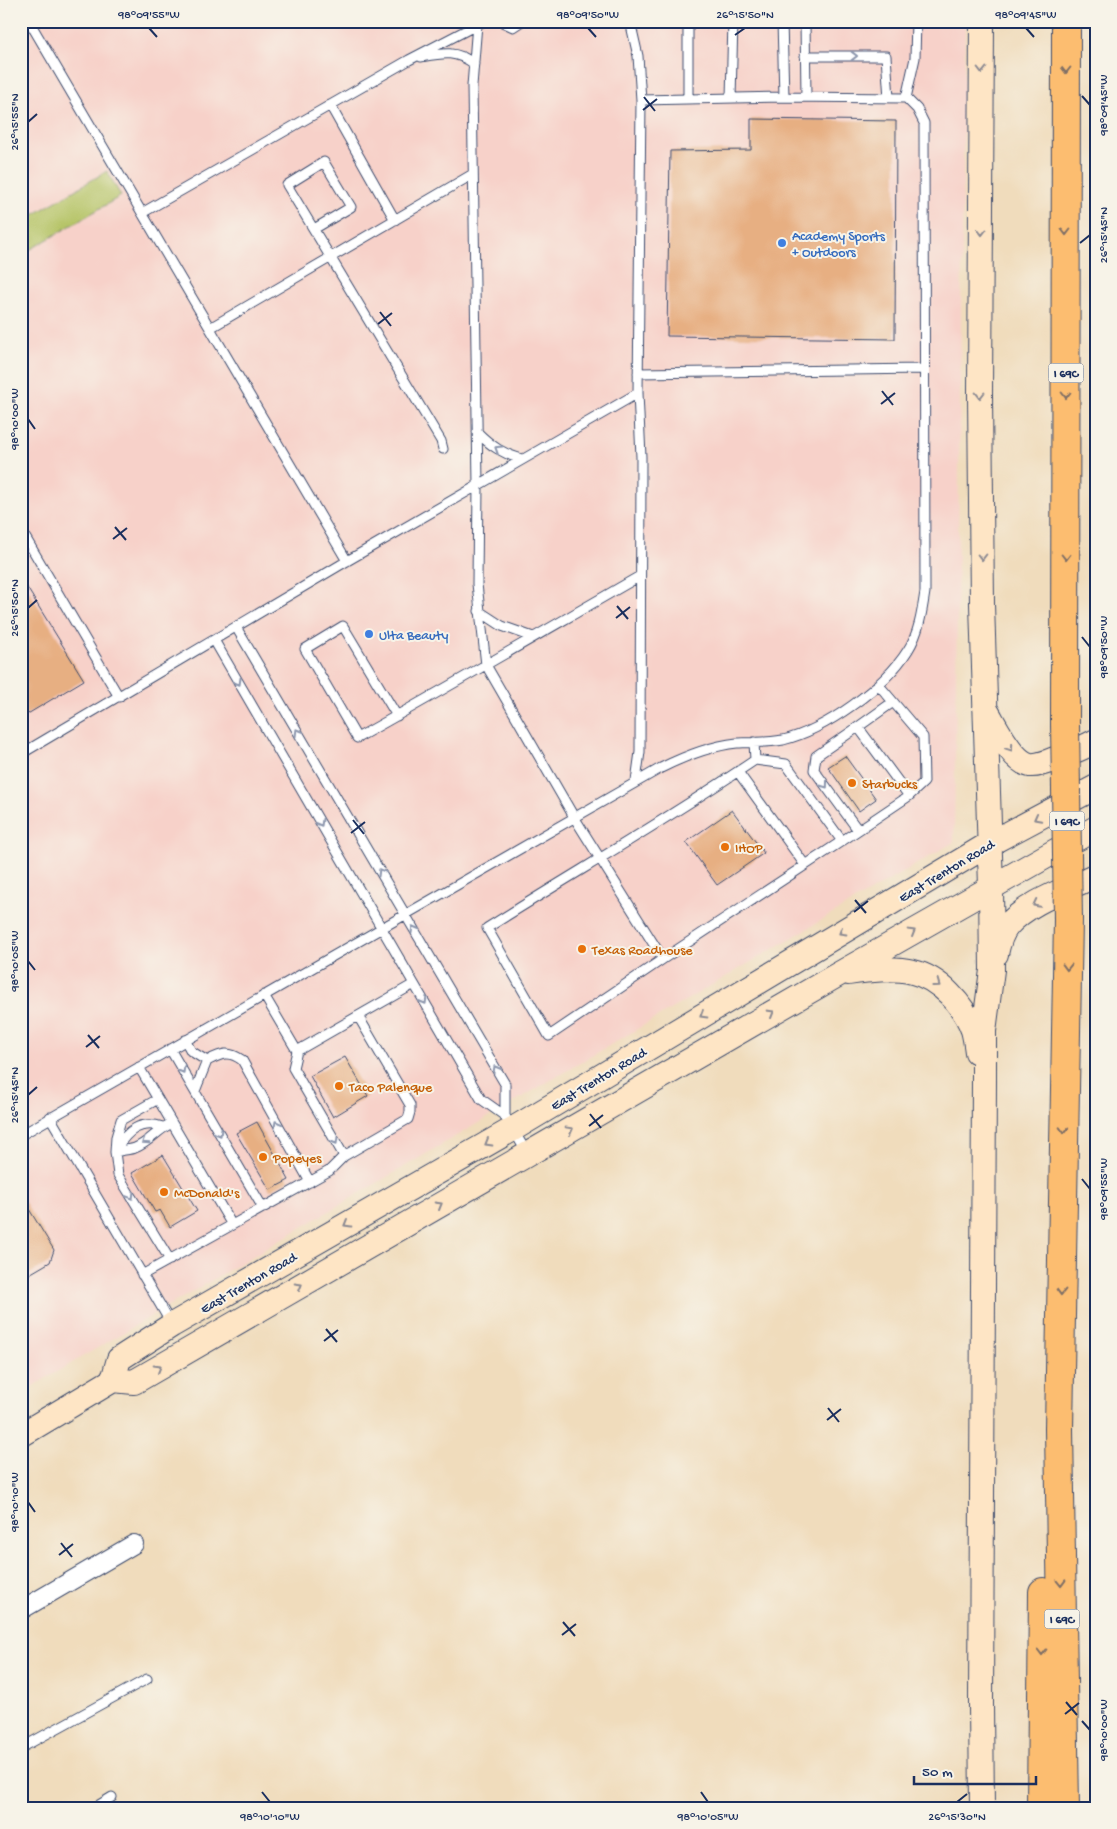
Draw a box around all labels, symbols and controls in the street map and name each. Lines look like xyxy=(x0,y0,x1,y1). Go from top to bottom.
text: 98°09'55"W xyxy=(117,9,180,23)
text: 98°09'50"W xyxy=(556,9,619,23)
text: 26°15'50"N xyxy=(716,9,774,23)
text: 98°09'45"W xyxy=(994,9,1057,23)
one-way arrow xyxy=(850,51,858,61)
one-way arrow xyxy=(977,66,987,74)
one-way arrow xyxy=(1061,66,1071,74)
text: 98°09'45"W xyxy=(1098,74,1112,137)
text: 26°15'55"N xyxy=(9,93,23,151)
text: 26°15'45"N xyxy=(1098,207,1112,263)
place label: Academy Sports + Outdoors xyxy=(792,229,886,262)
one-way arrow xyxy=(977,229,987,237)
one-way arrow xyxy=(1061,229,1071,237)
marker: Academy Sports + Outdoors xyxy=(776,237,788,249)
road number: I 69C xyxy=(1048,363,1084,382)
text: 98°10'00"W xyxy=(9,388,23,451)
one-way arrow xyxy=(975,392,985,399)
one-way arrow xyxy=(1061,392,1071,399)
one-way arrow xyxy=(494,446,503,455)
one-way arrow xyxy=(976,554,987,562)
one-way arrow xyxy=(1061,554,1071,562)
text: 26°15'50"N xyxy=(9,579,23,637)
text: 98°09'50"W xyxy=(1098,616,1112,679)
marker: Ulta Beauty xyxy=(363,628,375,640)
place label: Ulta Beauty xyxy=(379,628,448,645)
one-way arrow xyxy=(232,677,242,686)
one-way arrow xyxy=(295,729,305,738)
one-way arrow xyxy=(1003,743,1013,752)
marker: Starbucks xyxy=(846,777,858,789)
place label: Starbucks xyxy=(862,777,918,794)
one-way arrow xyxy=(819,779,828,789)
road number: I 69C xyxy=(1050,811,1084,830)
one-way arrow xyxy=(1034,812,1043,822)
one-way arrow xyxy=(314,817,324,826)
street label: East Trenton Road xyxy=(896,836,1000,907)
marker: IHOP xyxy=(719,841,731,853)
place label: IHOP xyxy=(735,841,763,858)
one-way arrow xyxy=(377,869,387,878)
one-way arrow xyxy=(1032,898,1041,908)
one-way arrow xyxy=(410,925,420,934)
one-way arrow xyxy=(839,925,848,935)
one-way arrow xyxy=(907,928,916,938)
text: 98°10'05"W xyxy=(9,930,23,993)
marker: Texas Roadhouse xyxy=(576,943,588,955)
place label: Texas Roadhouse xyxy=(591,943,693,960)
one-way arrow xyxy=(1062,964,1072,972)
one-way arrow xyxy=(931,978,941,987)
one-way arrow xyxy=(418,995,428,1004)
one-way arrow xyxy=(699,1009,708,1019)
one-way arrow xyxy=(766,1010,775,1020)
street label: East Trenton Road xyxy=(548,1044,652,1115)
one-way arrow xyxy=(176,1064,186,1073)
one-way arrow xyxy=(493,1066,503,1075)
text: 26°15'45"N xyxy=(9,1067,23,1123)
marker: Taco Palenque xyxy=(333,1080,345,1092)
place label: Taco Palenque xyxy=(348,1080,433,1097)
one-way arrow xyxy=(274,1120,284,1129)
one-way arrow xyxy=(565,1126,574,1136)
one-way arrow xyxy=(1059,1126,1069,1134)
one-way arrow xyxy=(213,1127,223,1136)
one-way arrow xyxy=(142,1135,151,1145)
one-way arrow xyxy=(329,1135,339,1144)
one-way arrow xyxy=(484,1137,493,1147)
marker: Popeyes xyxy=(257,1151,269,1163)
place label: Popeyes xyxy=(272,1151,322,1168)
text: 98°09'55"W xyxy=(1098,1158,1112,1221)
marker: McDonald's xyxy=(158,1186,170,1198)
place label: McDonald's xyxy=(174,1186,240,1203)
one-way arrow xyxy=(125,1191,135,1200)
one-way arrow xyxy=(434,1201,443,1211)
one-way arrow xyxy=(344,1218,353,1228)
street label: East Trenton Road xyxy=(198,1249,302,1319)
one-way arrow xyxy=(293,1283,302,1293)
one-way arrow xyxy=(1056,1289,1066,1297)
one-way arrow xyxy=(153,1364,162,1374)
text: 98°10'10"W xyxy=(9,1472,23,1533)
one-way arrow xyxy=(1056,1580,1066,1587)
road number: I 69C xyxy=(1044,1610,1080,1628)
one-way arrow xyxy=(1037,1648,1048,1656)
text: 98°10'00"W xyxy=(1098,1699,1112,1762)
scale bar xyxy=(914,1754,1037,1786)
text: 50 m xyxy=(922,1764,953,1782)
text: 98°10'10"W xyxy=(239,1811,300,1825)
text: 98°10'05"W xyxy=(676,1811,739,1825)
text: 26°15'30"N xyxy=(928,1811,986,1825)

